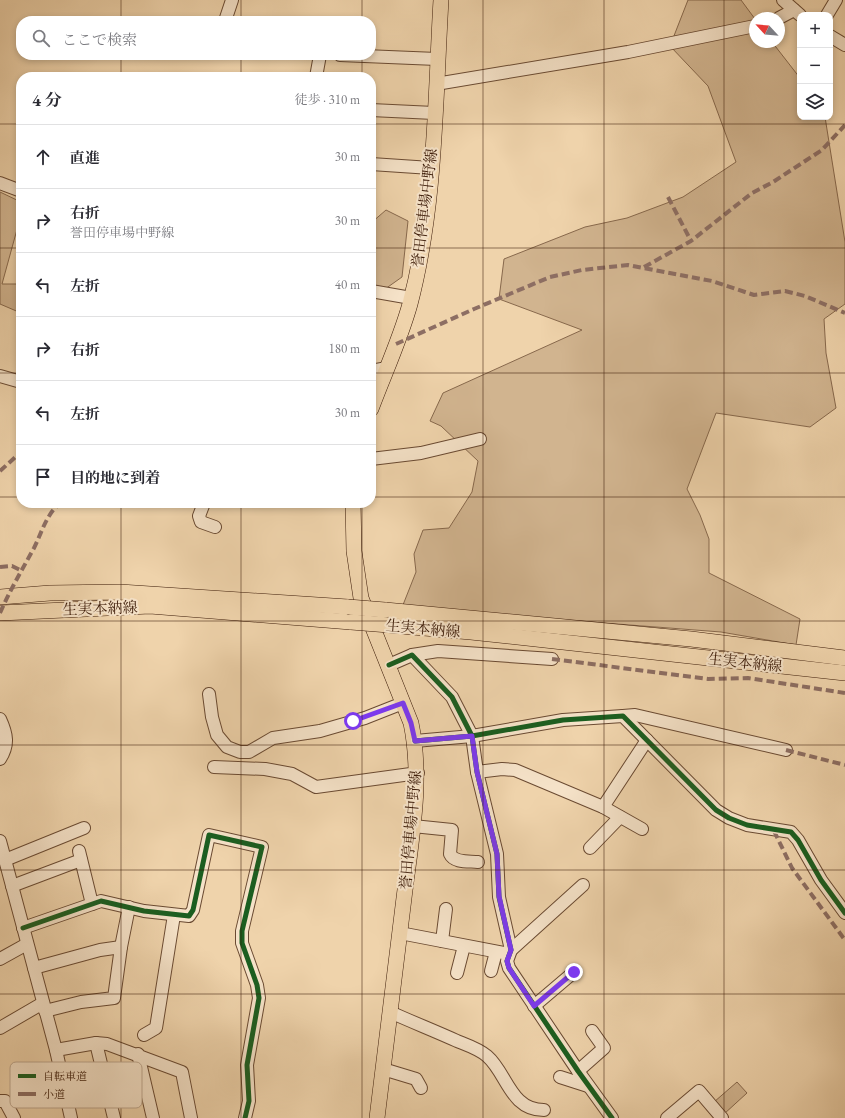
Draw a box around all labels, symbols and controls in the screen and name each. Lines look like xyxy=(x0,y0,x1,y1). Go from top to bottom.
north arrow xyxy=(749,12,785,48)
map controls xyxy=(797,12,833,120)
button: + xyxy=(797,12,833,48)
search box xyxy=(16,16,376,60)
icon: search xyxy=(30,27,52,49)
text: ここで検索 xyxy=(62,30,137,49)
button: − xyxy=(797,48,833,84)
button: layers xyxy=(797,84,833,120)
text: 4 分 xyxy=(32,89,62,111)
text: 徒歩 · 310 m xyxy=(295,91,360,108)
icon: ahead xyxy=(32,146,54,168)
street label: 誉田停車場中野線 xyxy=(407,147,441,269)
text: 直進 xyxy=(70,148,100,167)
text: 30 m xyxy=(335,148,360,165)
text: 右折 xyxy=(70,203,100,222)
icon: right xyxy=(32,210,54,232)
text: 30 m xyxy=(335,212,360,229)
text: 誉田停車場中野線 xyxy=(70,224,174,241)
icon: left xyxy=(32,274,54,296)
text: 左折 xyxy=(70,276,100,295)
text: 40 m xyxy=(335,276,360,293)
icon: right xyxy=(32,338,54,360)
text: 右折 xyxy=(70,340,100,359)
text: 180 m xyxy=(329,340,360,357)
icon: left xyxy=(32,402,54,424)
text: 左折 xyxy=(70,404,100,423)
text: 30 m xyxy=(335,404,360,421)
icon: arrive xyxy=(32,466,54,488)
text: 目的地に到着 xyxy=(70,468,160,487)
street label: 生実本納線 xyxy=(62,597,138,619)
street label: 生実本納線 xyxy=(385,615,461,641)
street label: 生実本納線 xyxy=(707,649,783,675)
route start xyxy=(344,712,362,730)
street label: 誉田停車場中野線 xyxy=(395,769,425,891)
route end xyxy=(565,963,583,981)
legend xyxy=(10,1062,142,1108)
text: 自転車道 xyxy=(43,1069,87,1083)
text: 小道 xyxy=(43,1087,65,1101)

